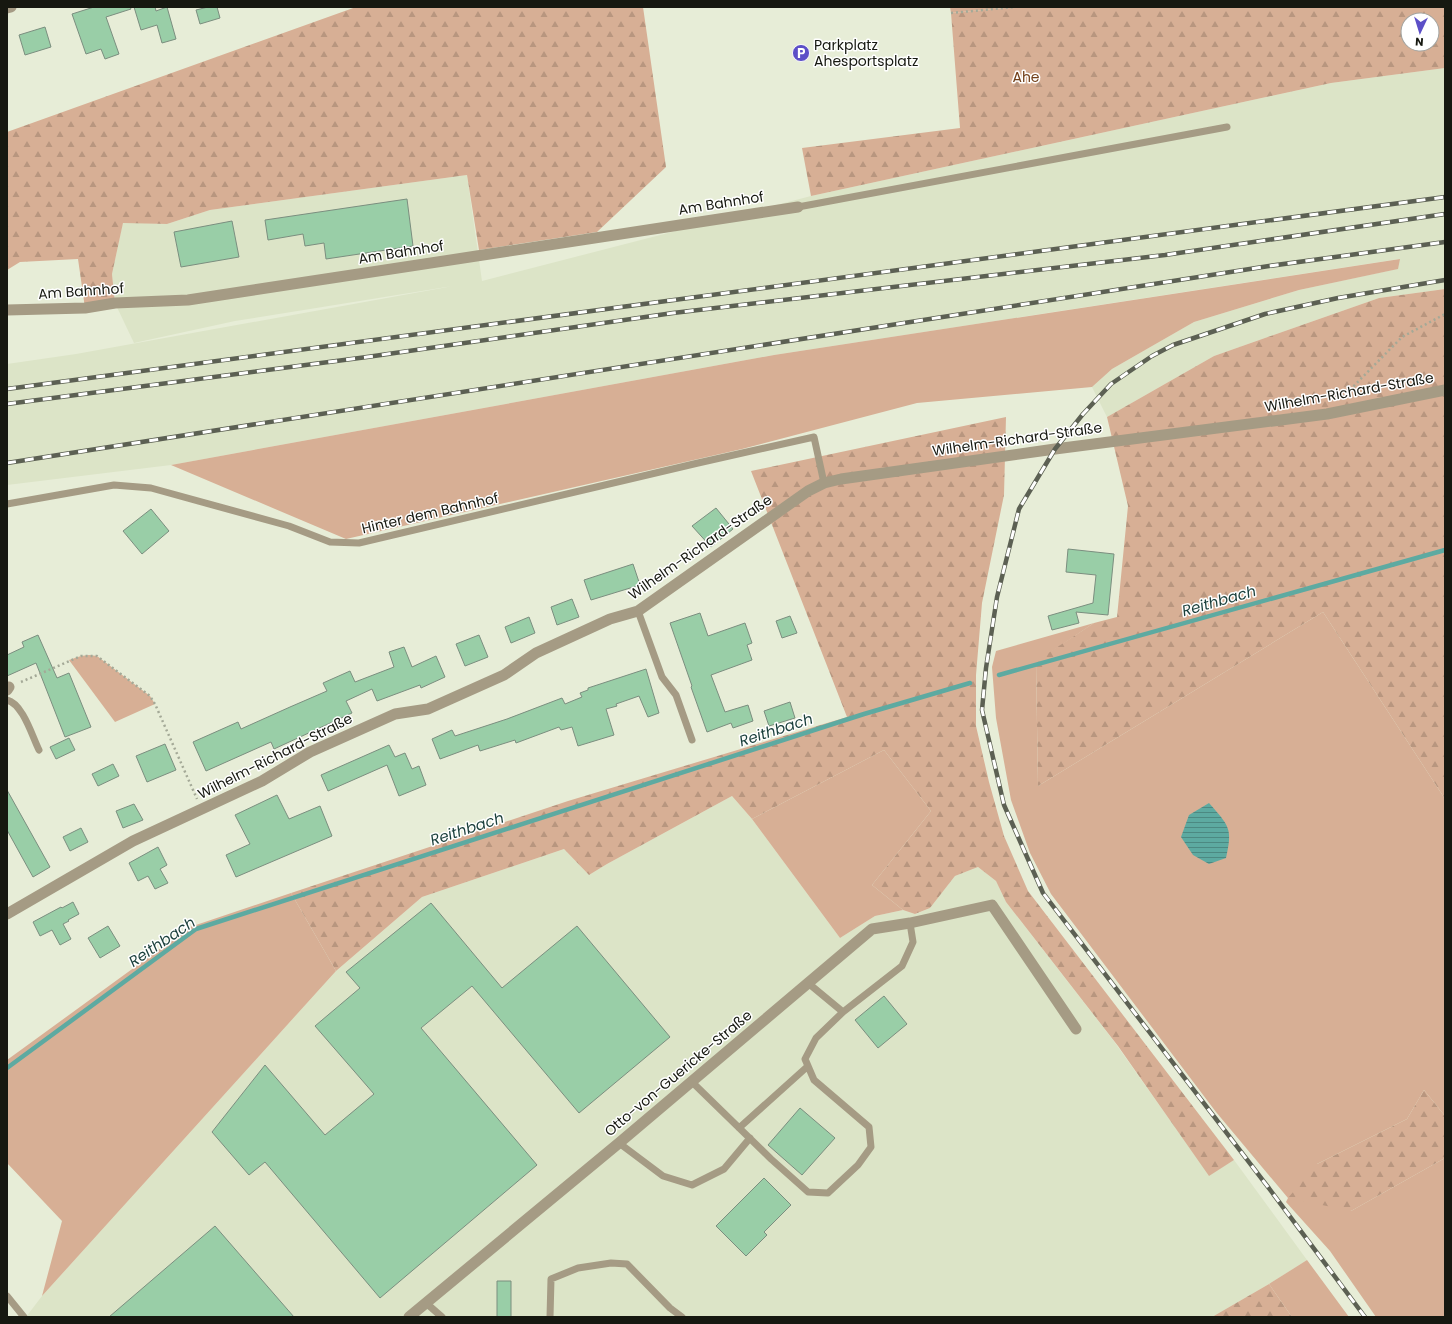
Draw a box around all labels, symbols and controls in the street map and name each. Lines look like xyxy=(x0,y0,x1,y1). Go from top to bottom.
north arrow xyxy=(1400,12,1440,52)
text: N xyxy=(1415,34,1424,50)
place label: Parkplatz Ahesportsplatz xyxy=(814,35,918,71)
parking icon: Parkplatz Ahesportsplatz xyxy=(791,43,811,63)
park label: Ahe xyxy=(1012,67,1040,87)
street label: Am Bahnhof xyxy=(677,186,765,220)
street label: Am Bahnhof xyxy=(357,235,445,269)
street label: Am Bahnhof xyxy=(37,278,125,304)
street label: Wilhelm-Richard-Straße xyxy=(1263,367,1435,417)
street label: Wilhelm-Richard-Straße xyxy=(931,417,1104,461)
street label: Hinter dem Bahnhof xyxy=(360,487,501,538)
street label: Wilhelm-Richard-Straße xyxy=(624,490,776,604)
water label: Reithbach xyxy=(1179,580,1258,621)
street label: Wilhelm-Richard-Straße xyxy=(194,708,356,804)
water label: Reithbach xyxy=(736,708,815,751)
water label: Reithbach xyxy=(427,807,506,850)
water label: Reithbach xyxy=(124,912,199,972)
street label: Otto-von-Guericke-Straße xyxy=(600,1005,756,1141)

